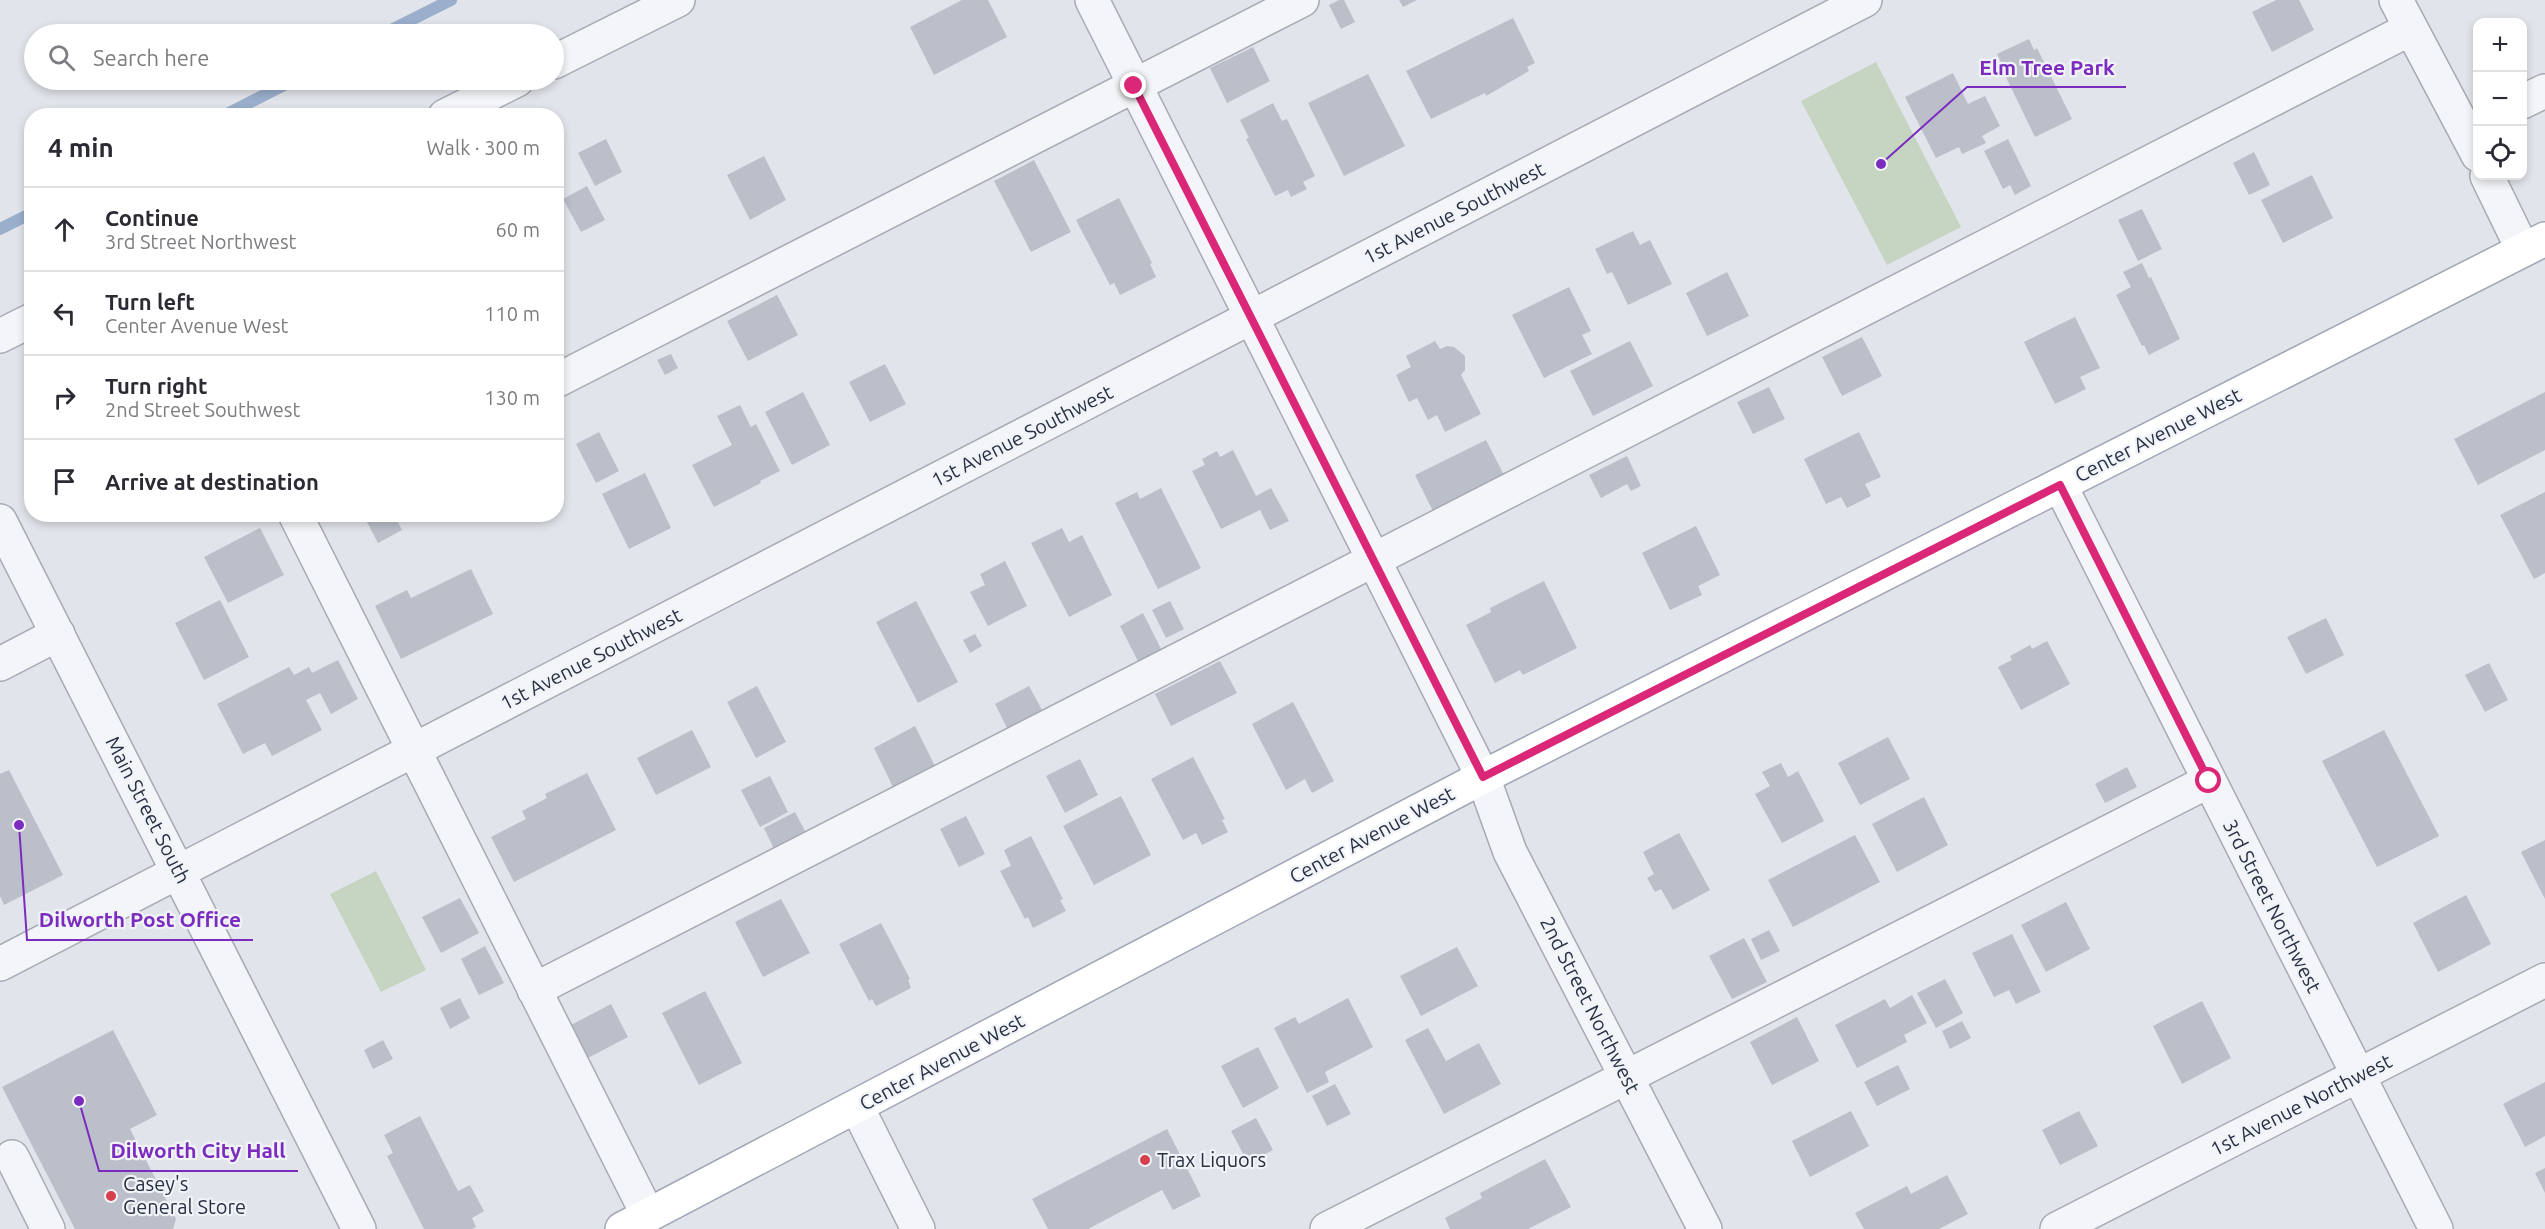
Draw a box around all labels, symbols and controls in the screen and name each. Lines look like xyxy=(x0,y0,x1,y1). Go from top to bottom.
map controls xyxy=(2473,18,2527,180)
button: + xyxy=(2473,18,2527,72)
search box xyxy=(24,24,564,90)
icon: search xyxy=(45,41,78,74)
text: Search here xyxy=(93,45,209,70)
callout: Elm Tree Park xyxy=(1967,48,2126,87)
text: Elm Tree Park xyxy=(1979,55,2115,79)
route end xyxy=(1120,72,1146,98)
button: − xyxy=(2473,72,2527,126)
button: locate xyxy=(2473,126,2527,180)
text: 4 min xyxy=(48,133,114,162)
text: Walk · 300 m xyxy=(427,136,540,159)
street label: 1st Avenue Southwest xyxy=(1359,157,1548,268)
text: Continue xyxy=(105,205,199,230)
icon: ahead xyxy=(48,213,81,246)
text: 60 m xyxy=(496,218,540,241)
text: 3rd Street Northwest xyxy=(105,230,296,253)
text: Turn left xyxy=(105,289,195,314)
icon: left xyxy=(48,297,81,330)
text: 110 m xyxy=(484,302,540,325)
text: Center Avenue West xyxy=(105,314,288,337)
text: Turn right xyxy=(105,373,207,398)
street label: 1st Avenue Southwest xyxy=(927,380,1116,491)
icon: right xyxy=(48,381,81,414)
street label: Center Avenue West xyxy=(2071,383,2245,486)
text: 130 m xyxy=(484,386,540,409)
text: 2nd Street Southwest xyxy=(105,398,300,421)
icon: arrive xyxy=(48,465,81,498)
text: Arrive at destination xyxy=(105,469,319,494)
street label: 1st Avenue Southwest xyxy=(496,603,685,714)
street label: Main Street South xyxy=(101,732,195,887)
route start xyxy=(2195,767,2221,793)
street label: Center Avenue West xyxy=(1285,781,1458,888)
street label: 3rd Street Northwest xyxy=(2219,815,2326,996)
callout: Dilworth Post Office xyxy=(27,901,253,940)
text: Dilworth Post Office xyxy=(39,907,241,931)
street label: 2nd Street Northwest xyxy=(1536,913,1645,1097)
street label: Center Avenue West xyxy=(855,1008,1028,1115)
street label: 1st Avenue Northwest xyxy=(2206,1049,2395,1160)
callout: Dilworth City Hall xyxy=(99,1132,298,1171)
text: Dilworth City Hall xyxy=(110,1138,286,1162)
place label: Trax Liquors xyxy=(1157,1148,1266,1171)
marker: Trax Liquors xyxy=(1138,1153,1152,1167)
place label: Casey's General Store xyxy=(123,1172,246,1218)
marker: Casey's General Store xyxy=(104,1189,118,1203)

